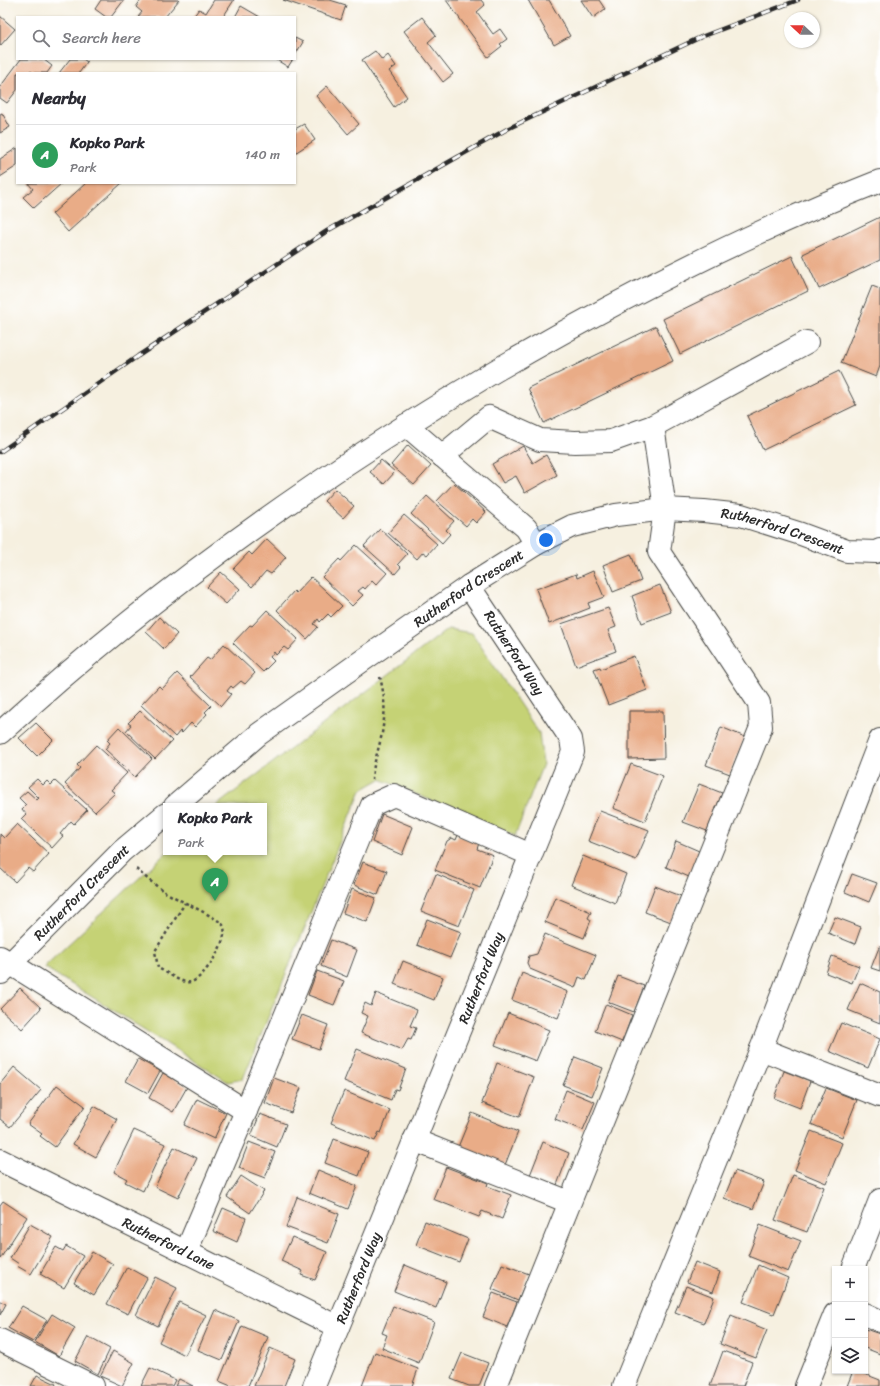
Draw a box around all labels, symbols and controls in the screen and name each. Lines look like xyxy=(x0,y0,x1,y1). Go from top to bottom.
north arrow xyxy=(784,12,820,48)
search box xyxy=(16,16,296,60)
text: Search here xyxy=(62,25,141,51)
icon: search xyxy=(30,27,52,49)
text: Nearby xyxy=(32,83,86,113)
text: Kopko Park xyxy=(70,130,145,156)
text: A xyxy=(41,143,49,166)
text: 140 m xyxy=(245,143,280,166)
text: Park xyxy=(70,156,97,179)
street label: Rutherford Crescent xyxy=(720,500,848,561)
your location xyxy=(536,530,556,550)
street label: Rutherford Crescent xyxy=(408,542,529,634)
street label: Rutherford Way xyxy=(477,605,551,701)
popup xyxy=(163,803,267,855)
text: Kopko Park xyxy=(178,805,252,831)
text: Park xyxy=(178,831,204,854)
street label: Rutherford Crescent xyxy=(27,837,135,946)
pin: A xyxy=(202,868,228,901)
street label: Rutherford Way xyxy=(451,927,511,1028)
street label: Rutherford Lane xyxy=(118,1210,219,1277)
street label: Rutherford Way xyxy=(328,1227,389,1328)
map controls xyxy=(832,1266,868,1374)
button: + xyxy=(832,1266,868,1302)
button: − xyxy=(832,1302,868,1338)
button: layers xyxy=(832,1338,868,1374)

